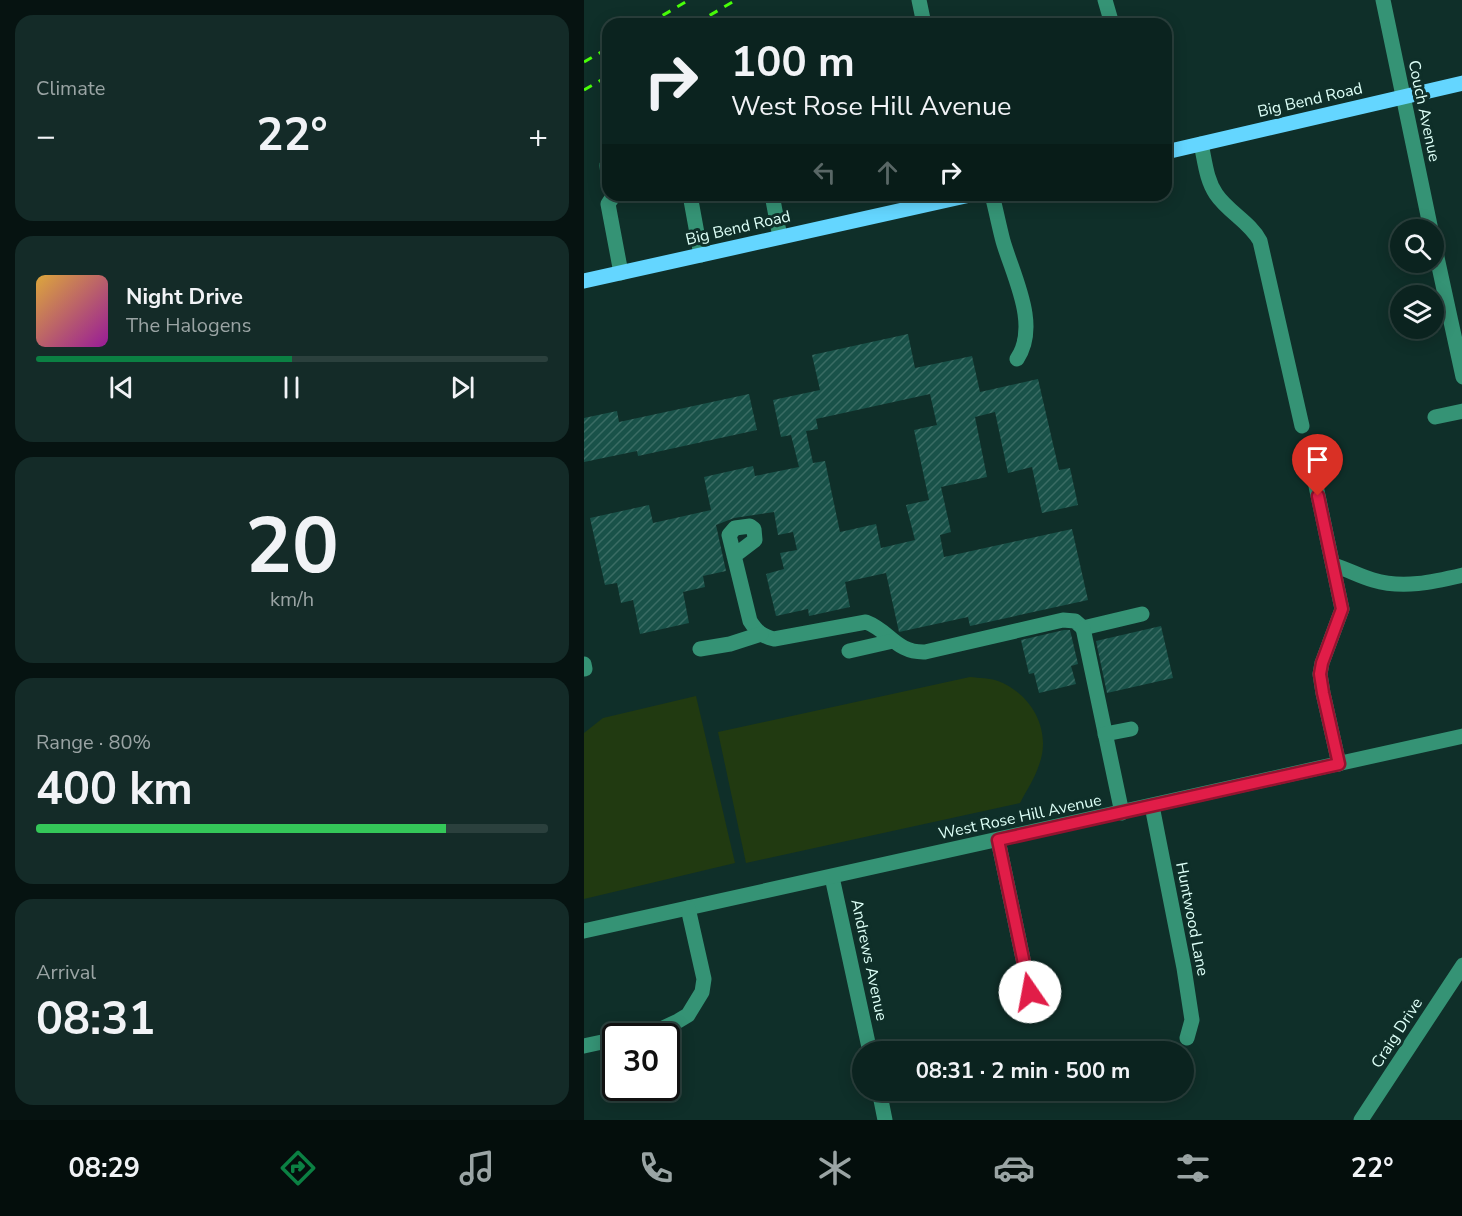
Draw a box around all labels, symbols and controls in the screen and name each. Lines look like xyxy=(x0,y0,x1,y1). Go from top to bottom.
text: 100 m xyxy=(731,34,855,91)
icon: right xyxy=(632,42,710,120)
street label: Couch Avenue xyxy=(1403,58,1445,164)
text: Climate xyxy=(36,75,105,102)
street label: Big Bend Road xyxy=(1255,77,1365,123)
text: West Rose Hill Avenue xyxy=(731,88,1011,125)
text: 22° xyxy=(256,105,328,166)
text: − xyxy=(36,114,56,159)
text: + xyxy=(528,114,548,159)
icon: left xyxy=(808,156,841,189)
icon: ahead xyxy=(871,156,904,189)
icon: right xyxy=(934,156,967,189)
street label: Big Bend Road xyxy=(683,205,793,251)
map controls xyxy=(1390,219,1444,339)
button: search xyxy=(1390,219,1444,273)
text: Night Drive xyxy=(126,282,243,312)
button: layers xyxy=(1390,285,1444,339)
text: The Halogens xyxy=(126,312,251,339)
icon: previous xyxy=(105,371,138,404)
icon: pause xyxy=(275,371,308,404)
icon: next xyxy=(446,371,479,404)
pin xyxy=(1292,434,1343,496)
icon: arrive xyxy=(1301,443,1334,476)
text: 20 xyxy=(245,493,339,600)
text: km/h xyxy=(270,586,314,613)
text: Range · 80% xyxy=(36,729,151,756)
text: 400 km xyxy=(36,759,193,820)
street label: West Rose Hill Avenue xyxy=(936,789,1104,845)
street label: Huntwood Lane xyxy=(1170,860,1214,978)
street label: Andrews Avenue xyxy=(845,897,893,1023)
text: Arrival xyxy=(36,959,96,986)
position arrow xyxy=(998,960,1062,1024)
text: 08:31 xyxy=(36,989,155,1050)
street label: Craig Drive xyxy=(1366,993,1428,1073)
speed limit sign: 30 xyxy=(602,1023,680,1101)
text: 08:31 · 2 min · 500 m xyxy=(916,1056,1130,1086)
icon: directions xyxy=(277,1147,319,1189)
icon: music xyxy=(456,1147,498,1189)
icon: phone xyxy=(635,1147,677,1189)
icon: climate xyxy=(814,1147,856,1189)
icon: car xyxy=(993,1147,1035,1189)
icon: filters xyxy=(1172,1147,1214,1189)
text: 08:29 xyxy=(68,1150,140,1187)
text: 22° xyxy=(1351,1150,1393,1187)

